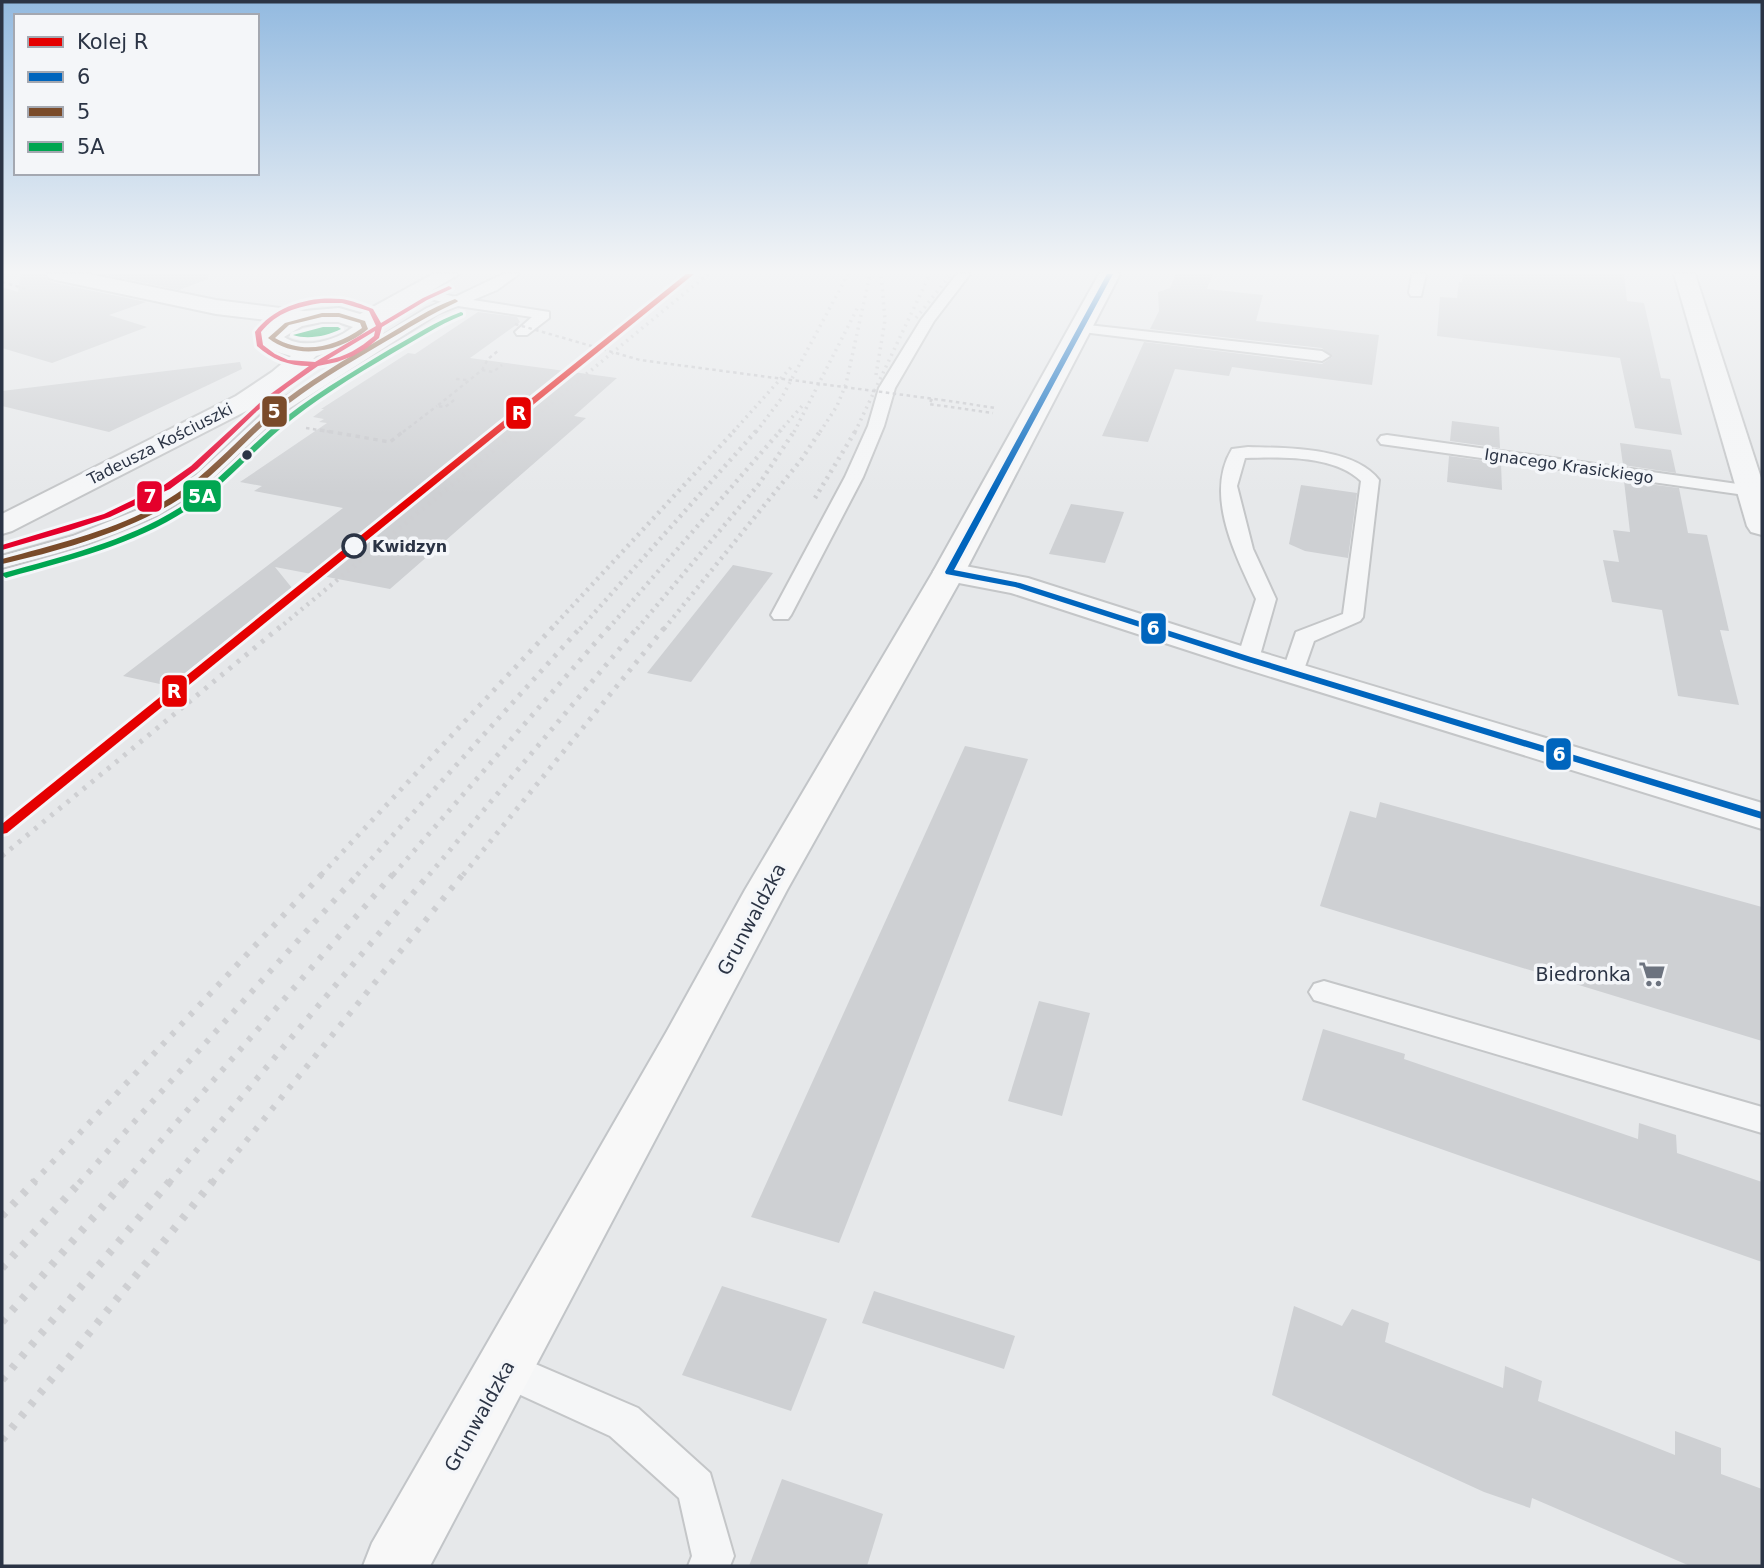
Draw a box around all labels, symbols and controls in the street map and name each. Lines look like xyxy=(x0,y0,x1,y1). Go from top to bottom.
legend xyxy=(14,14,259,175)
text: Kolej R xyxy=(77,30,148,54)
text: 6 xyxy=(77,65,90,89)
text: 5 xyxy=(77,100,90,124)
text: 5A xyxy=(77,135,105,159)
line badge: 5 xyxy=(261,395,288,428)
line badge: R xyxy=(505,396,532,430)
street label: Tadeusza Kościuszki xyxy=(83,399,236,489)
text: 5 xyxy=(267,400,281,422)
text: R xyxy=(512,402,527,424)
street label: Ignacego Krasickiego xyxy=(1483,445,1655,487)
unlabelled marker xyxy=(240,448,254,462)
line badge: 5A xyxy=(182,479,222,513)
line badge: 7 xyxy=(136,480,163,513)
text: 7 xyxy=(143,485,157,507)
text: 5A xyxy=(188,485,216,507)
marker: Kwidzyn xyxy=(342,534,366,558)
place label: Kwidzyn xyxy=(372,537,447,556)
line badge: 6 xyxy=(1140,612,1167,645)
text: 6 xyxy=(1146,617,1160,639)
line badge: R xyxy=(161,674,188,708)
text: R xyxy=(167,680,182,702)
line badge: 6 xyxy=(1545,737,1572,771)
text: 6 xyxy=(1552,743,1566,765)
street label: Grunwaldzka xyxy=(712,859,790,979)
supermarket icon: Biedronka xyxy=(1637,959,1667,989)
place label: Biedronka xyxy=(1536,963,1631,985)
street label: Grunwaldzka xyxy=(439,1357,519,1475)

